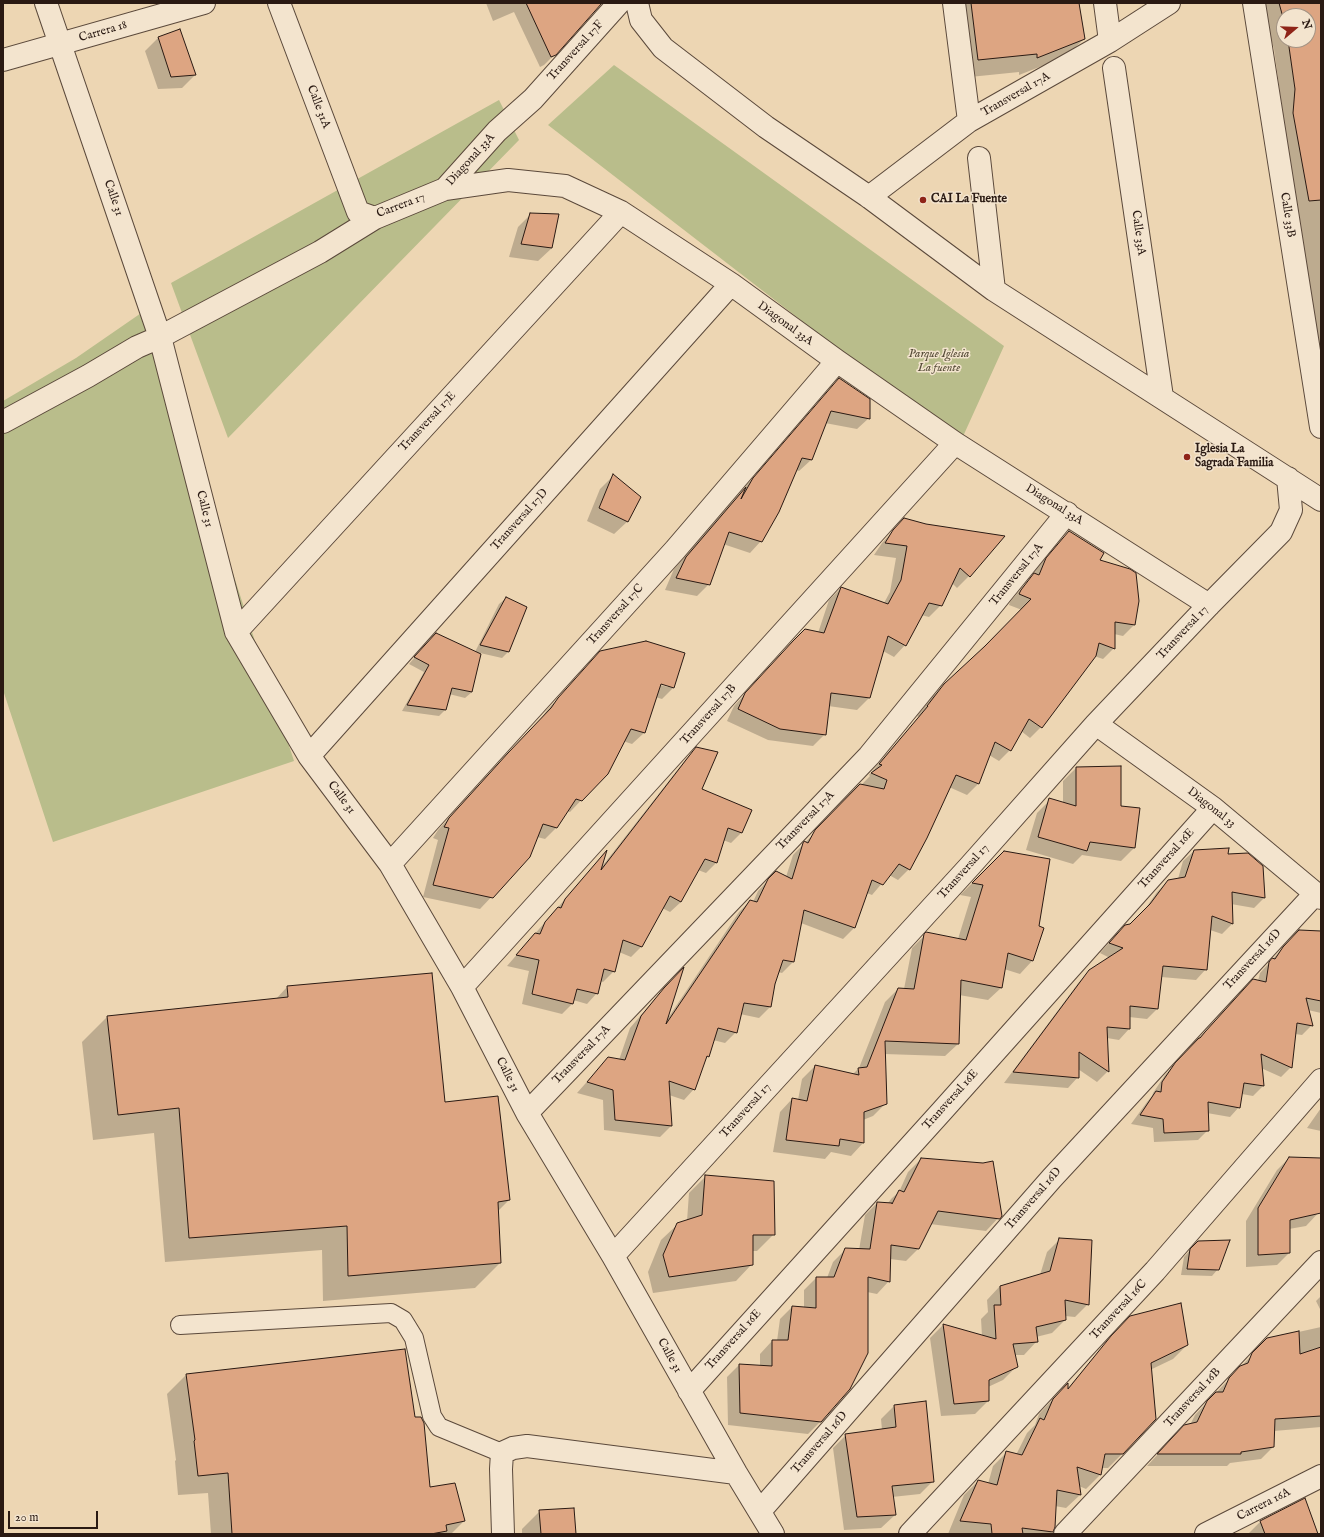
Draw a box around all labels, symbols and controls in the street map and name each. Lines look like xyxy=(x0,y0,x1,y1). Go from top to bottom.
north arrow xyxy=(1276,8,1316,48)
street label: Carrera 18 xyxy=(77,18,129,46)
street label: Transversal 17F xyxy=(545,18,607,84)
text: N xyxy=(1298,18,1315,31)
street label: Transversal 17A xyxy=(979,70,1053,120)
street label: Calle 31A xyxy=(303,83,333,131)
street label: Diagonal 33A xyxy=(444,131,498,189)
street label: Calle 31 xyxy=(100,178,126,218)
street label: Carrera 17 xyxy=(375,190,427,222)
street label: Calle 33B xyxy=(1276,191,1298,239)
place label: CAI La Fuente xyxy=(931,193,1007,207)
marker: CAI La Fuente xyxy=(918,195,928,205)
street label: Calle 33A xyxy=(1128,209,1148,257)
street label: Diagonal 33A xyxy=(754,299,816,349)
park label: Parque Iglesia La fuente xyxy=(909,348,969,376)
street label: Transversal 17E xyxy=(397,389,459,455)
place label: Iglesia La Sagrada Familia xyxy=(1195,443,1273,471)
marker: Iglesia La Sagrada Familia xyxy=(1182,452,1192,462)
street label: Diagonal 33A xyxy=(1022,482,1086,528)
street label: Transversal 17D xyxy=(488,486,552,554)
street label: Calle 31 xyxy=(192,489,216,529)
street label: Transversal 17A xyxy=(987,541,1047,609)
street label: Transversal 17C xyxy=(585,582,647,648)
street label: Transversal 17 xyxy=(1154,603,1212,663)
street label: Transversal 17B xyxy=(678,682,740,748)
street label: Calle 31 xyxy=(324,779,358,817)
street label: Diagonal 33 xyxy=(1184,785,1238,831)
street label: Transversal 17A xyxy=(774,788,838,854)
street label: Transversal 16E xyxy=(1136,826,1198,892)
street label: Transversal 17 xyxy=(936,842,992,902)
street label: Transversal 16D xyxy=(1221,927,1285,993)
street label: Transversal 17A xyxy=(550,1022,614,1088)
street label: Calle 31 xyxy=(492,1055,522,1095)
street label: Transversal 16E xyxy=(920,1067,982,1133)
street label: Transversal 17 xyxy=(718,1081,774,1141)
street label: Transversal 16D xyxy=(1003,1165,1065,1233)
street label: Transversal 16C xyxy=(1088,1277,1150,1343)
street label: Transversal 16E xyxy=(703,1307,765,1373)
street label: Calle 31 xyxy=(654,1336,684,1376)
street label: Transversal 16B xyxy=(1162,1365,1224,1431)
street label: Transversal 16D xyxy=(789,1409,851,1477)
street label: Carrera 16A xyxy=(1235,1485,1293,1525)
scale bar xyxy=(10,1503,100,1529)
text: 20 m xyxy=(15,1510,38,1525)

